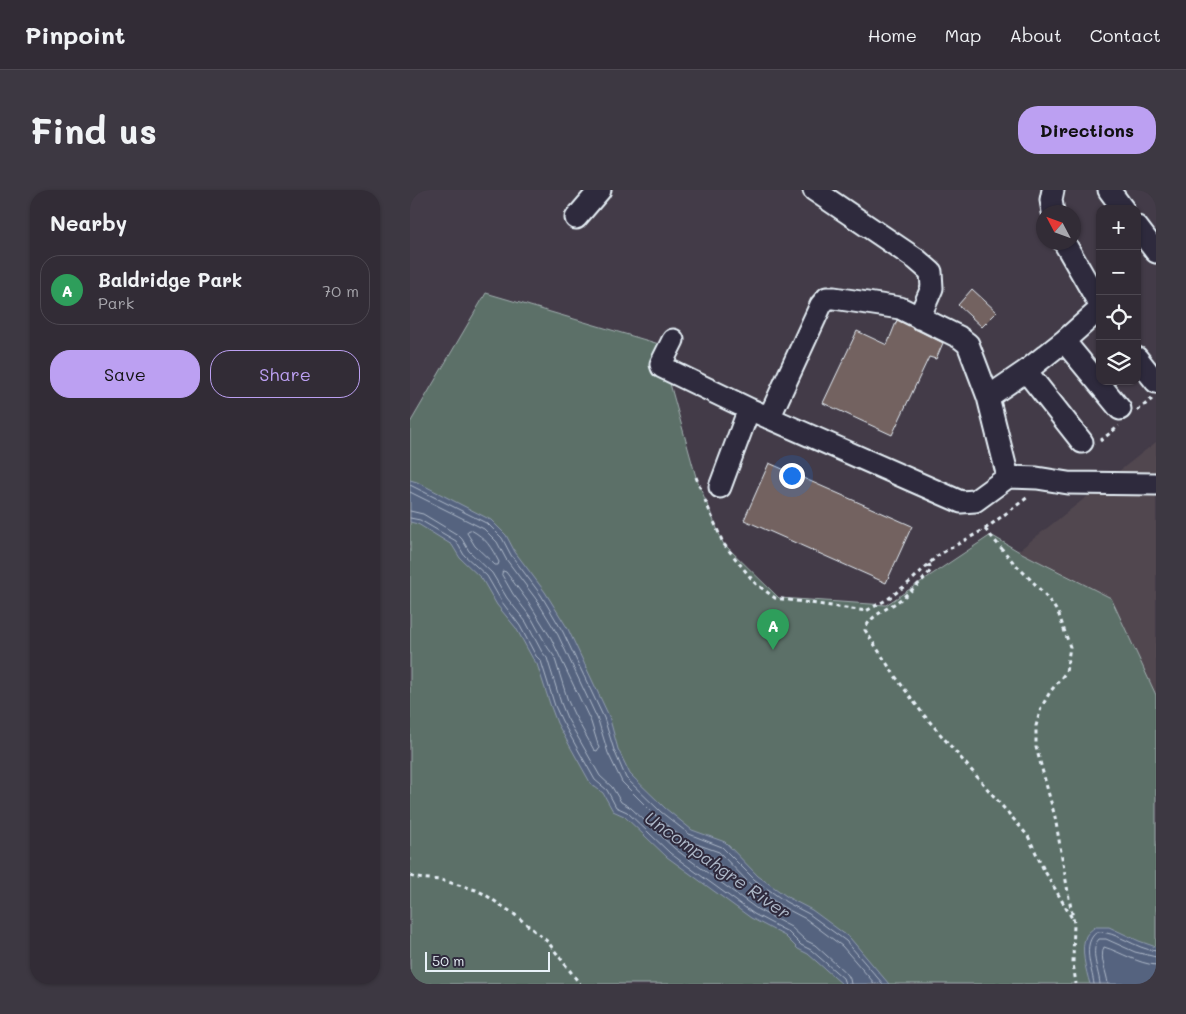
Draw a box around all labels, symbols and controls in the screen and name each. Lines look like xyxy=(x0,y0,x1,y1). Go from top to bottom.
text: Pinpoint xyxy=(25,19,126,50)
text: Home xyxy=(868,23,917,47)
text: Map xyxy=(945,23,981,47)
text: About xyxy=(1009,23,1062,47)
text: Contact xyxy=(1090,23,1161,47)
button: Directions xyxy=(1018,106,1156,154)
text: Find us xyxy=(30,107,157,153)
north arrow xyxy=(1036,205,1081,250)
map controls xyxy=(1096,205,1141,385)
button: + xyxy=(1096,205,1141,250)
text: Nearby xyxy=(50,209,127,236)
button: − xyxy=(1096,250,1141,295)
text: Baldridge Park xyxy=(98,267,242,292)
text: A xyxy=(61,280,73,301)
text: 70 m xyxy=(322,280,359,301)
text: Park xyxy=(98,292,134,313)
button: locate xyxy=(1096,295,1141,340)
button: layers xyxy=(1096,340,1141,385)
button: Save xyxy=(50,350,200,398)
button: Share xyxy=(210,350,360,398)
your location xyxy=(779,463,805,489)
pin: A xyxy=(757,609,789,650)
water label: Uncompahgre River xyxy=(640,806,796,924)
scale bar xyxy=(425,949,550,972)
text: 50 m xyxy=(432,951,464,970)

